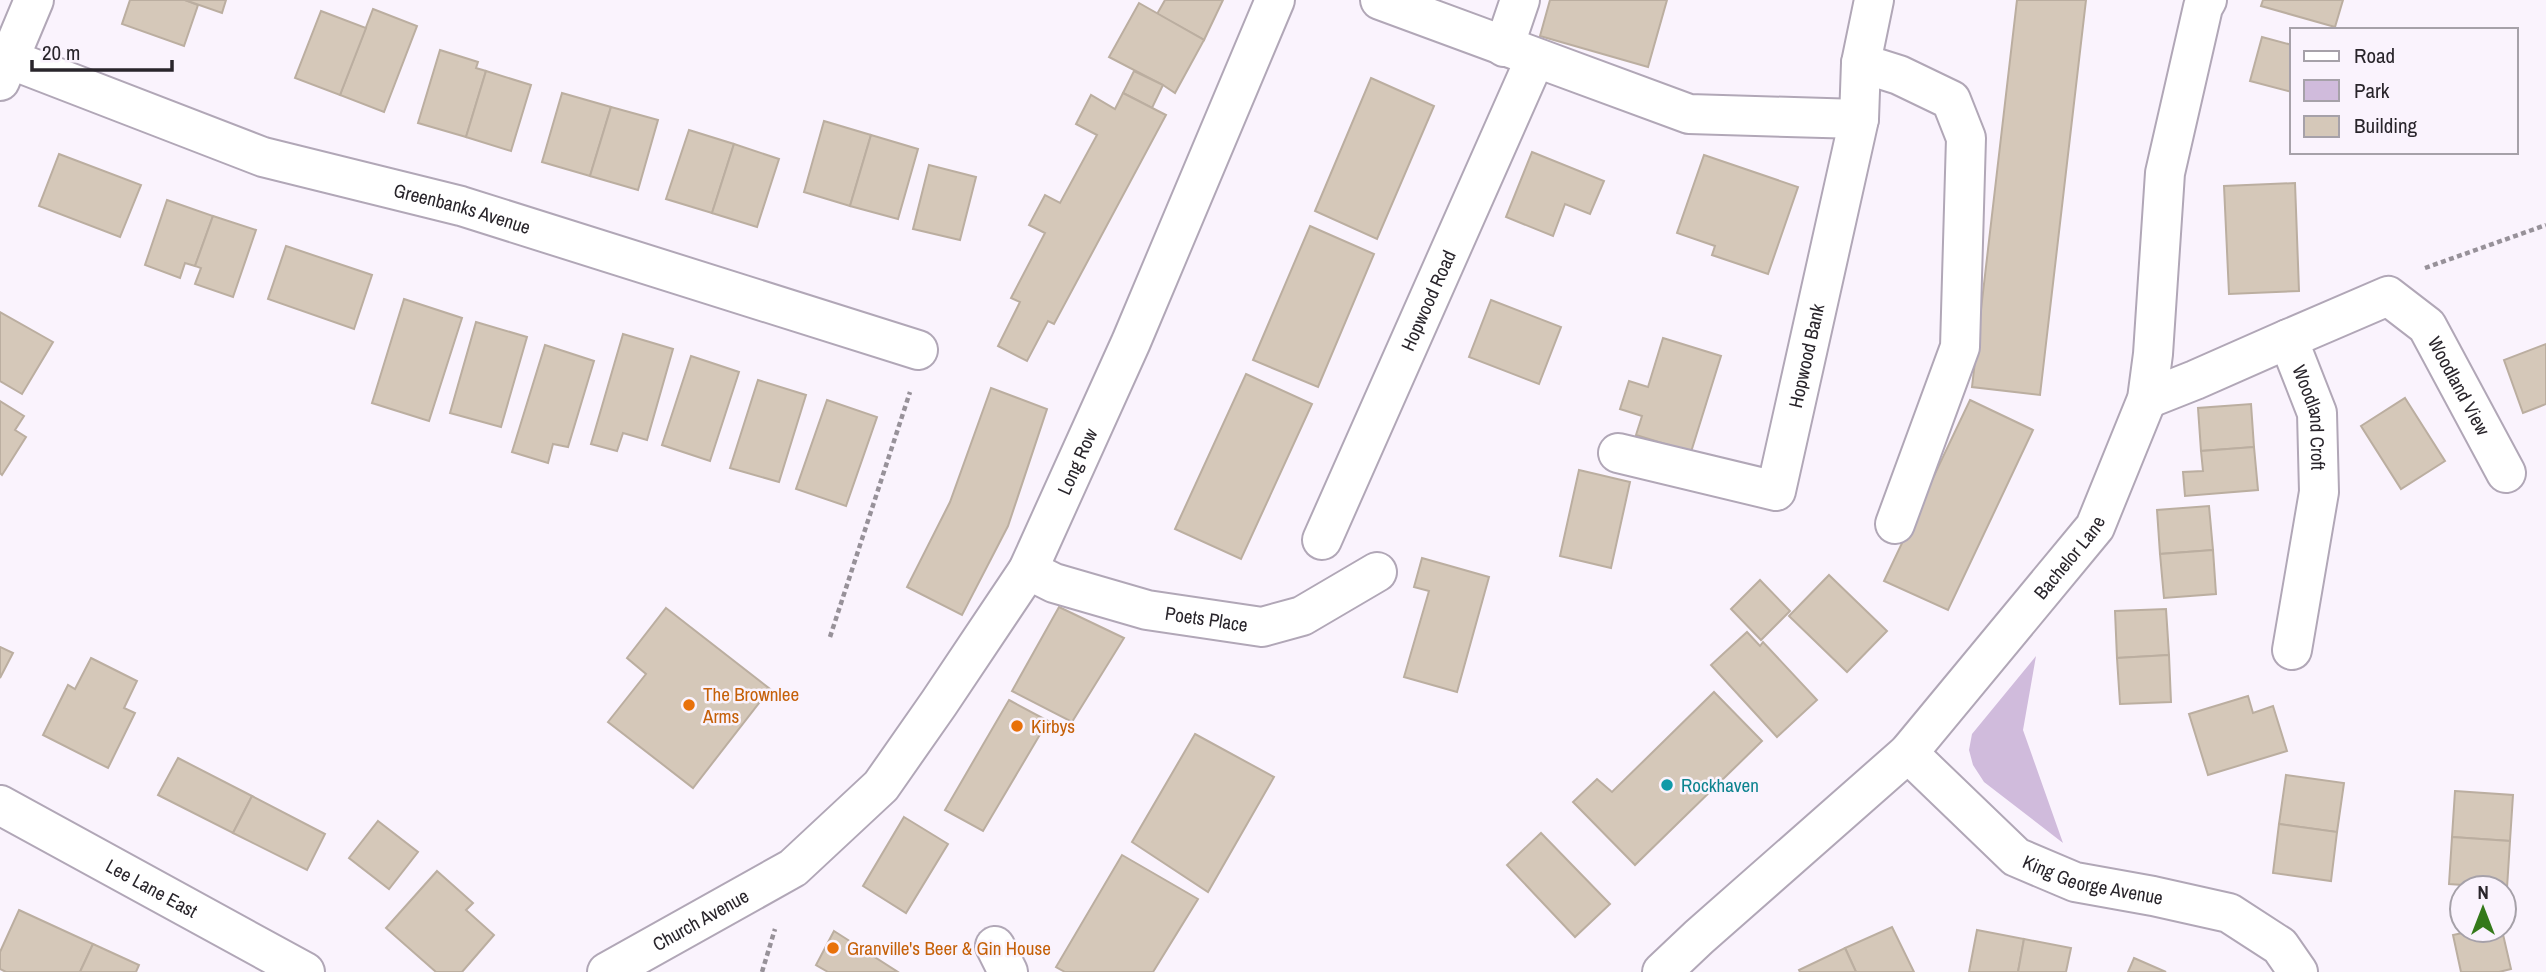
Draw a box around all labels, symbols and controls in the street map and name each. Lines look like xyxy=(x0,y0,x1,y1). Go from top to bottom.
scale bar xyxy=(32,28,172,72)
legend xyxy=(2290,28,2518,154)
text: 20 m xyxy=(42,38,80,67)
text: Road xyxy=(2354,41,2395,70)
text: Park xyxy=(2354,76,2390,105)
text: Building xyxy=(2354,111,2418,140)
street label: Greenbanks Avenue xyxy=(391,177,534,240)
street label: Hopwood Road xyxy=(1394,246,1462,355)
street label: Hopwood Bank xyxy=(1782,301,1830,410)
street label: Woodland View xyxy=(2422,332,2497,441)
street label: Woodland Croft xyxy=(2286,361,2331,471)
street label: Long Row xyxy=(1051,423,1104,499)
street label: Bachelor Lane xyxy=(2028,512,2111,605)
street label: Poets Place xyxy=(1163,600,1250,638)
place label: The Brownlee Arms xyxy=(702,681,799,729)
marker: The Brownlee Arms xyxy=(681,697,697,713)
place label: Kirbys xyxy=(1031,713,1075,739)
marker: Kirbys xyxy=(1009,718,1025,734)
place label: Rockhaven xyxy=(1681,772,1759,798)
marker: Rockhaven xyxy=(1659,777,1675,793)
street label: King George Avenue xyxy=(2019,848,2166,911)
street label: Lee Lane East xyxy=(101,853,203,924)
north arrow xyxy=(2448,874,2518,944)
text: N xyxy=(2477,879,2489,905)
street label: Church Avenue xyxy=(648,882,753,957)
place label: Granville's Beer & Gin House xyxy=(847,935,1051,961)
marker: Granville's Beer & Gin House xyxy=(825,940,841,956)

